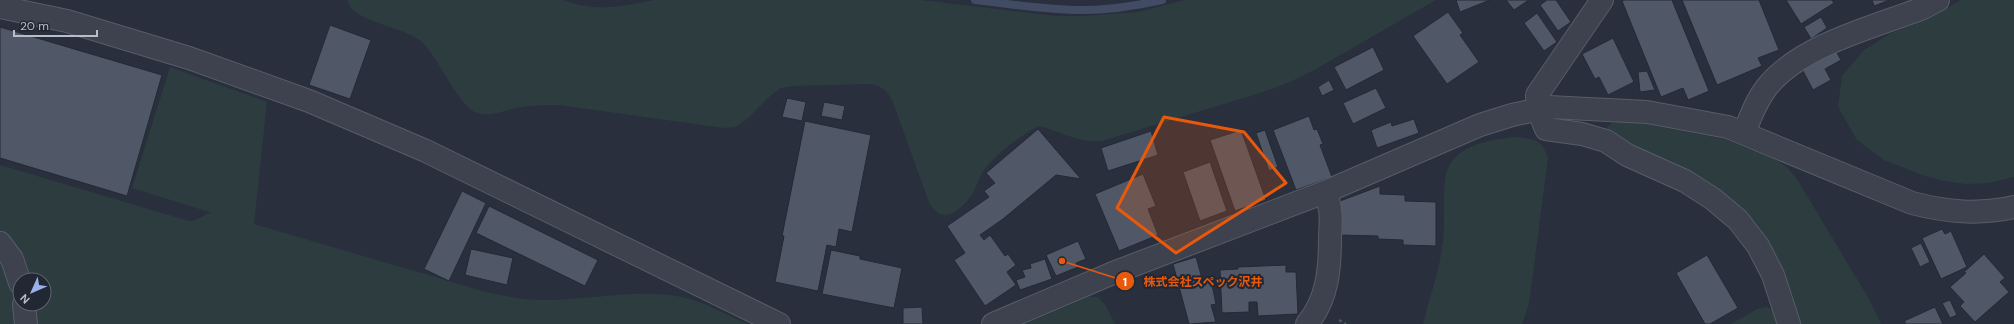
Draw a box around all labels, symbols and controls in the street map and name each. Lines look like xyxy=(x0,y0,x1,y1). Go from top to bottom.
scale bar xyxy=(14,12,97,38)
text: 20 m xyxy=(20,18,49,34)
callout: 株式会社スペック沢井 xyxy=(1115,269,1271,293)
north arrow xyxy=(12,272,52,312)
text: 1 xyxy=(1123,274,1127,290)
text: 株式会社スペック沢井 xyxy=(1143,274,1263,290)
text: N xyxy=(17,291,33,307)

